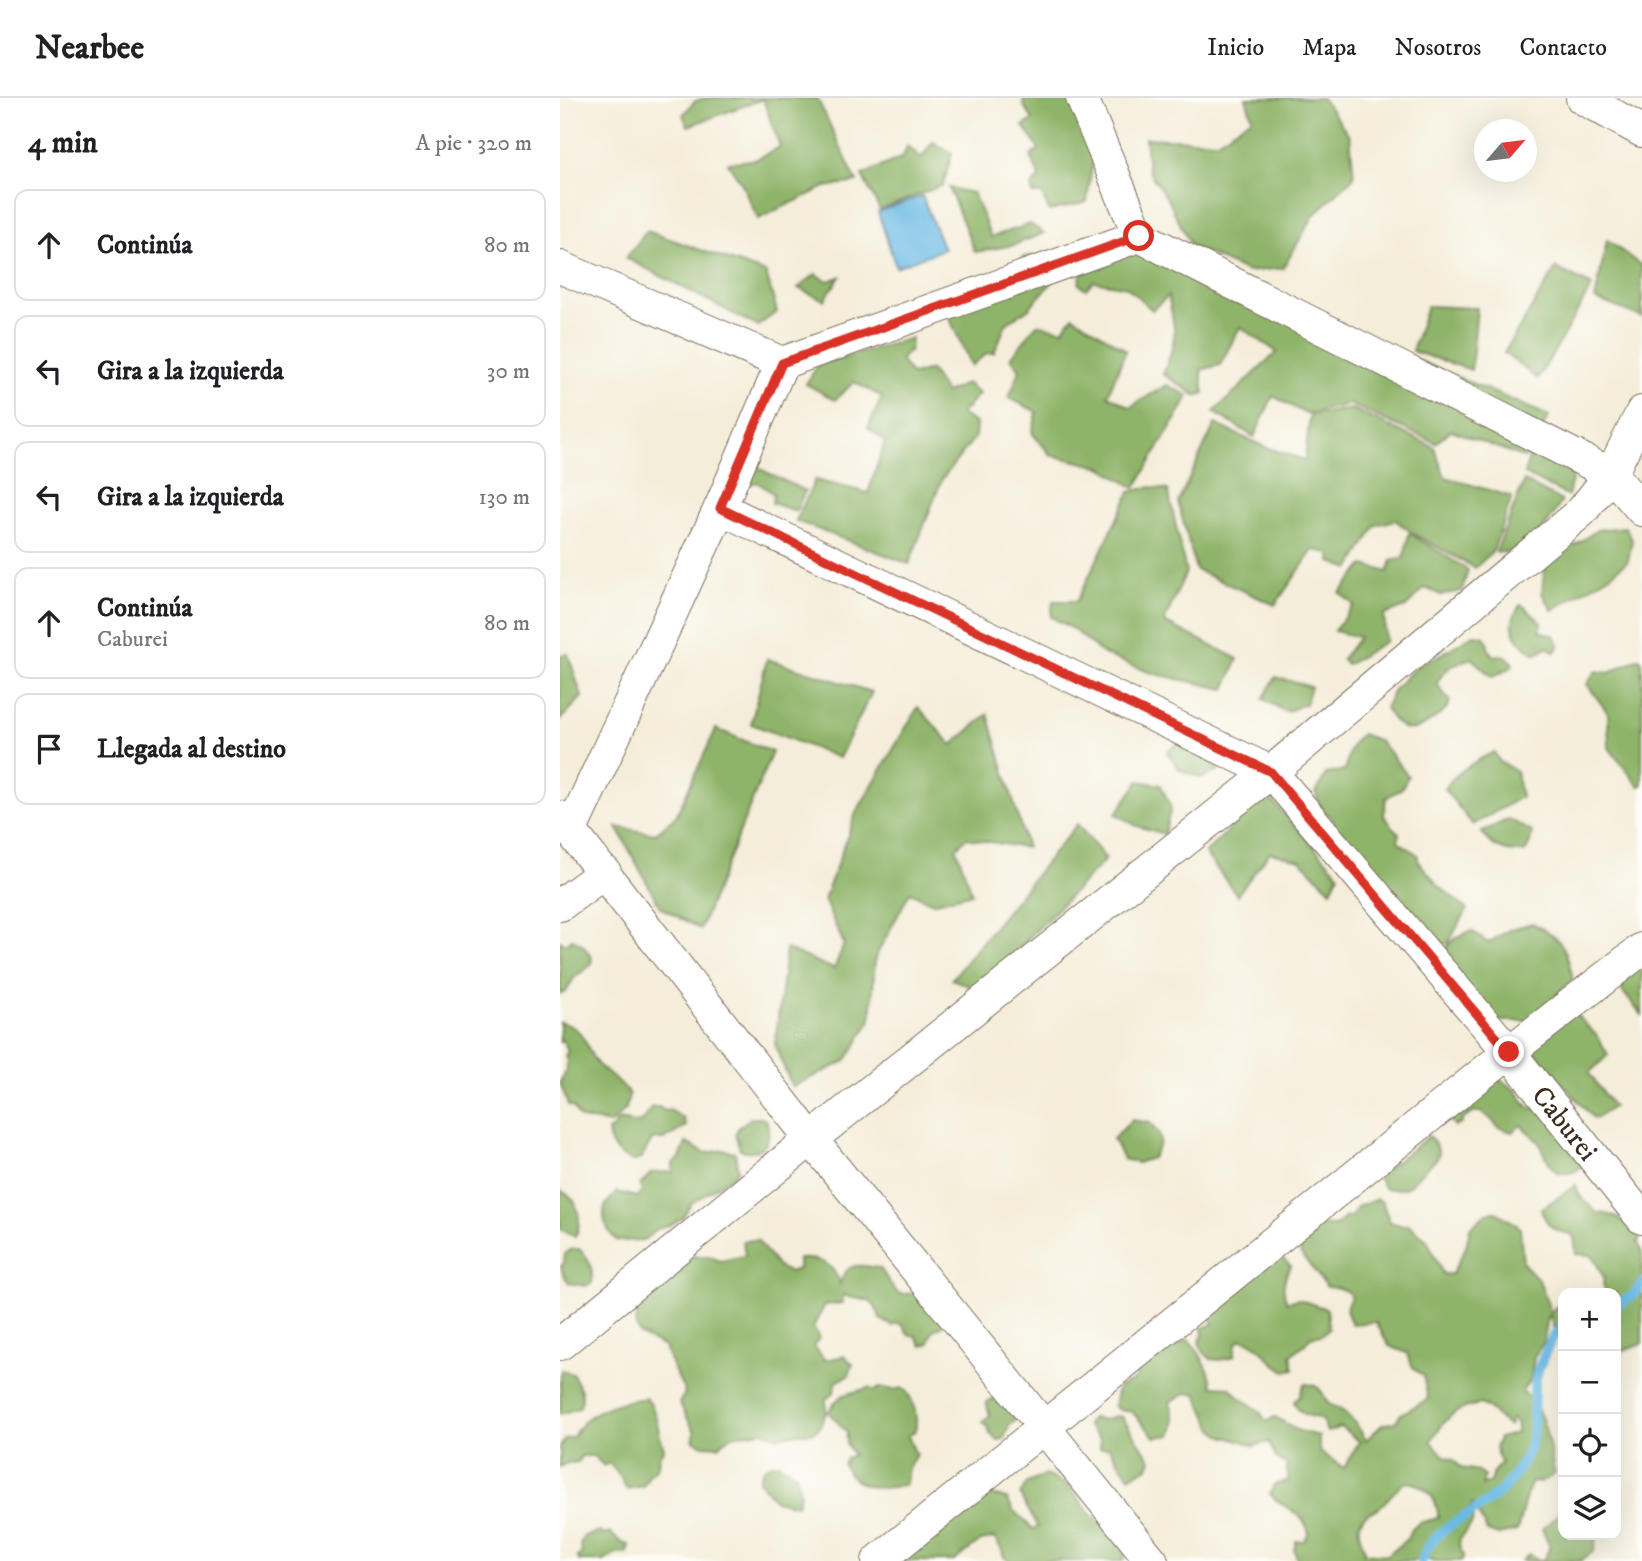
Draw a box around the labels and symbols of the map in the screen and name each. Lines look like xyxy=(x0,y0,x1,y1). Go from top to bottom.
north arrow xyxy=(1474,119,1537,182)
route start xyxy=(1123,220,1154,251)
route end xyxy=(1493,1036,1524,1067)
street label: Caburei xyxy=(1524,1079,1605,1168)

